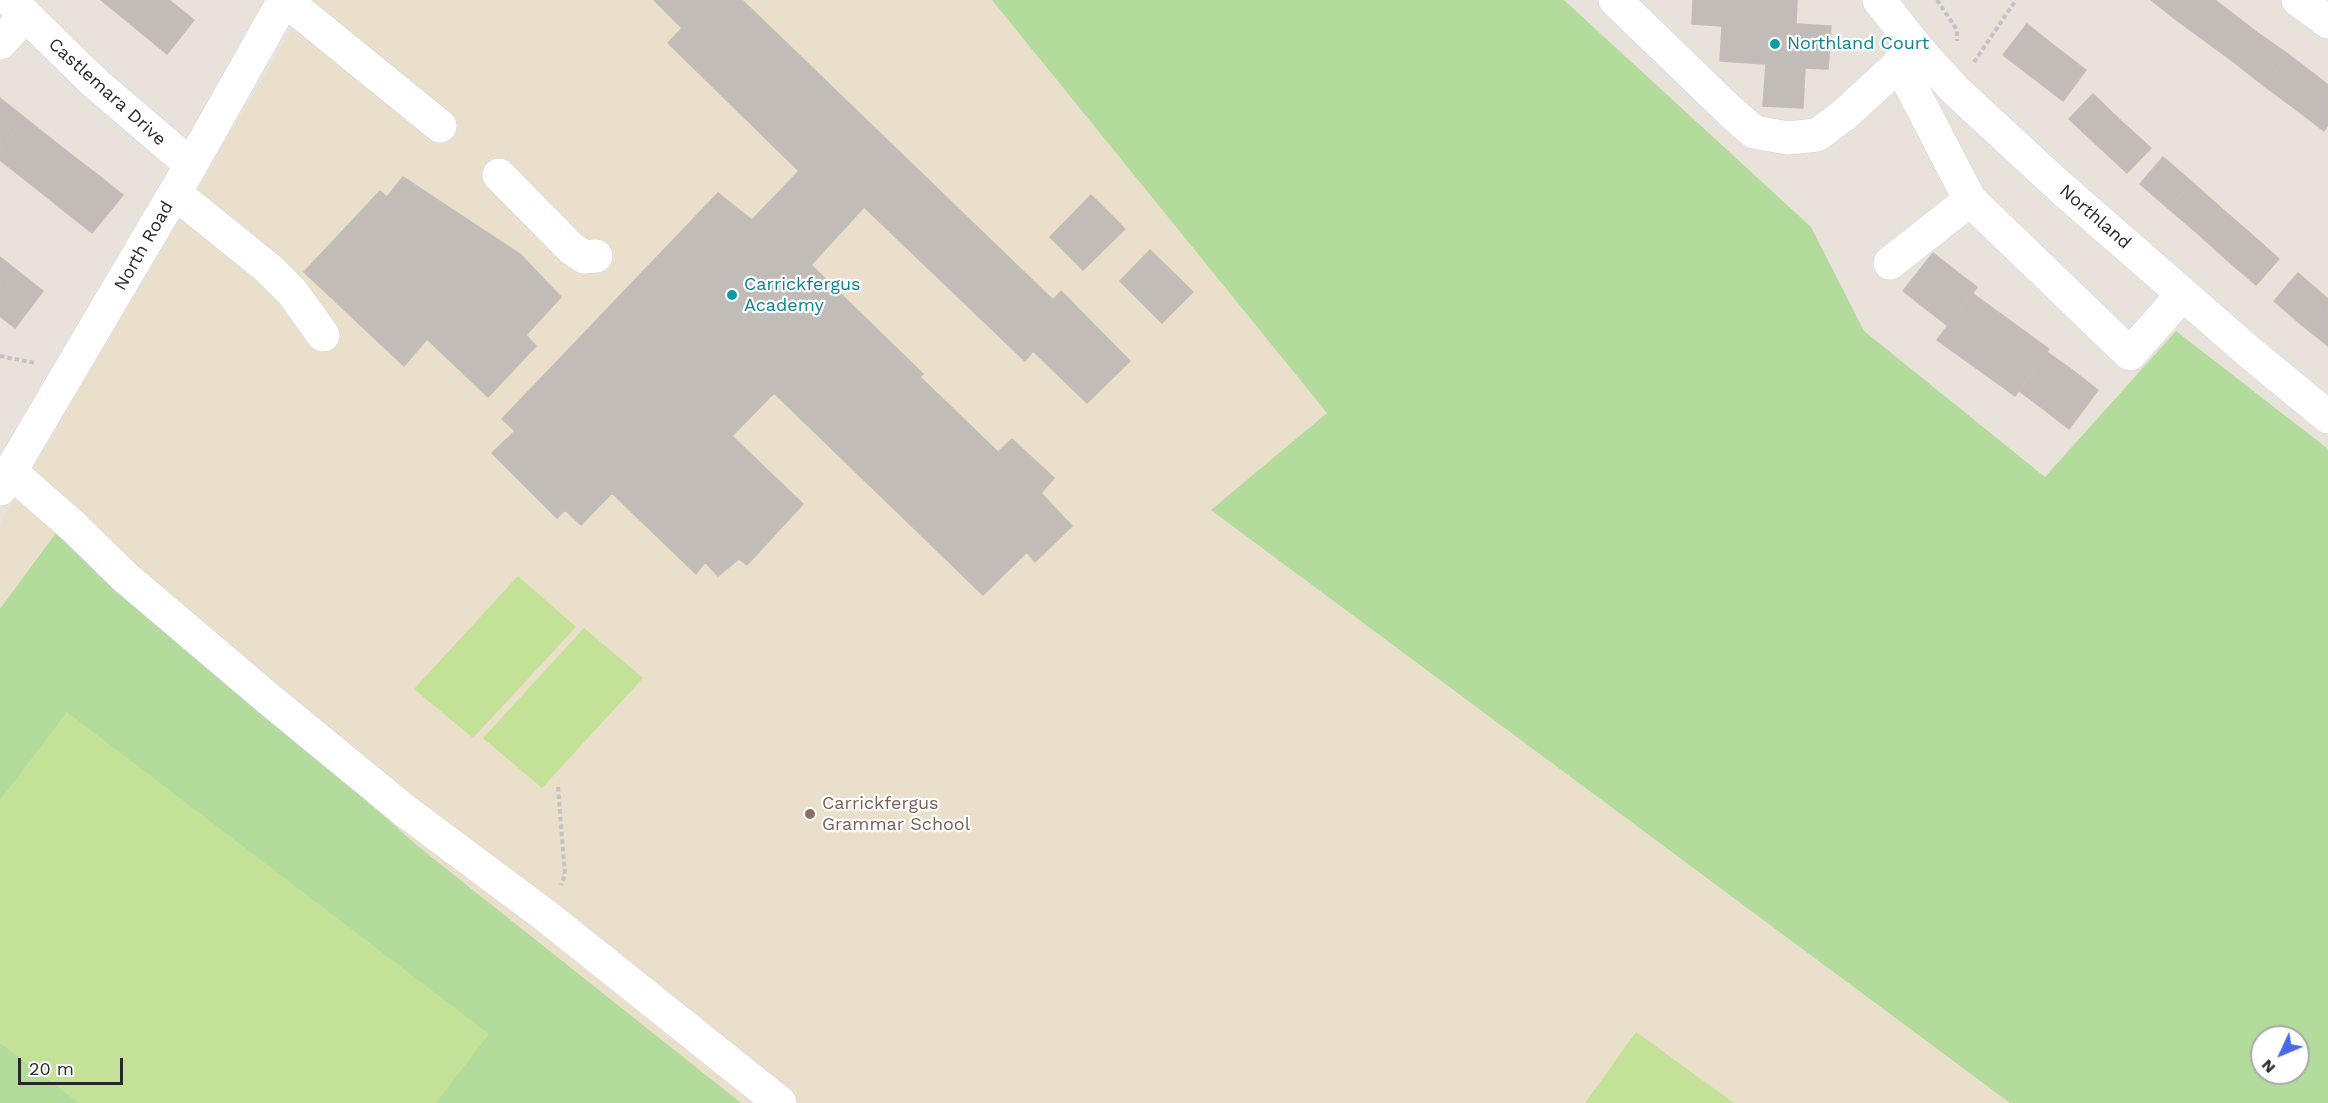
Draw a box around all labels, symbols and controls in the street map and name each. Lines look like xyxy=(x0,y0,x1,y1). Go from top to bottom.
street label: Castlemara Drive xyxy=(44,33,170,151)
place label: Northland Court xyxy=(1787,33,1929,55)
marker: Northland Court xyxy=(1768,37,1782,51)
street label: Northland xyxy=(2055,180,2135,254)
street label: North Road xyxy=(110,198,178,294)
place label: Carrickfergus Academy xyxy=(744,274,861,316)
marker: Carrickfergus Academy xyxy=(725,288,739,302)
place label: Carrickfergus Grammar School xyxy=(822,793,970,836)
marker: Carrickfergus Grammar School xyxy=(803,807,817,821)
north arrow xyxy=(2250,1025,2310,1085)
scale bar xyxy=(21,1046,126,1084)
text: N xyxy=(2257,1056,2279,1077)
text: 20 m xyxy=(29,1058,74,1079)

